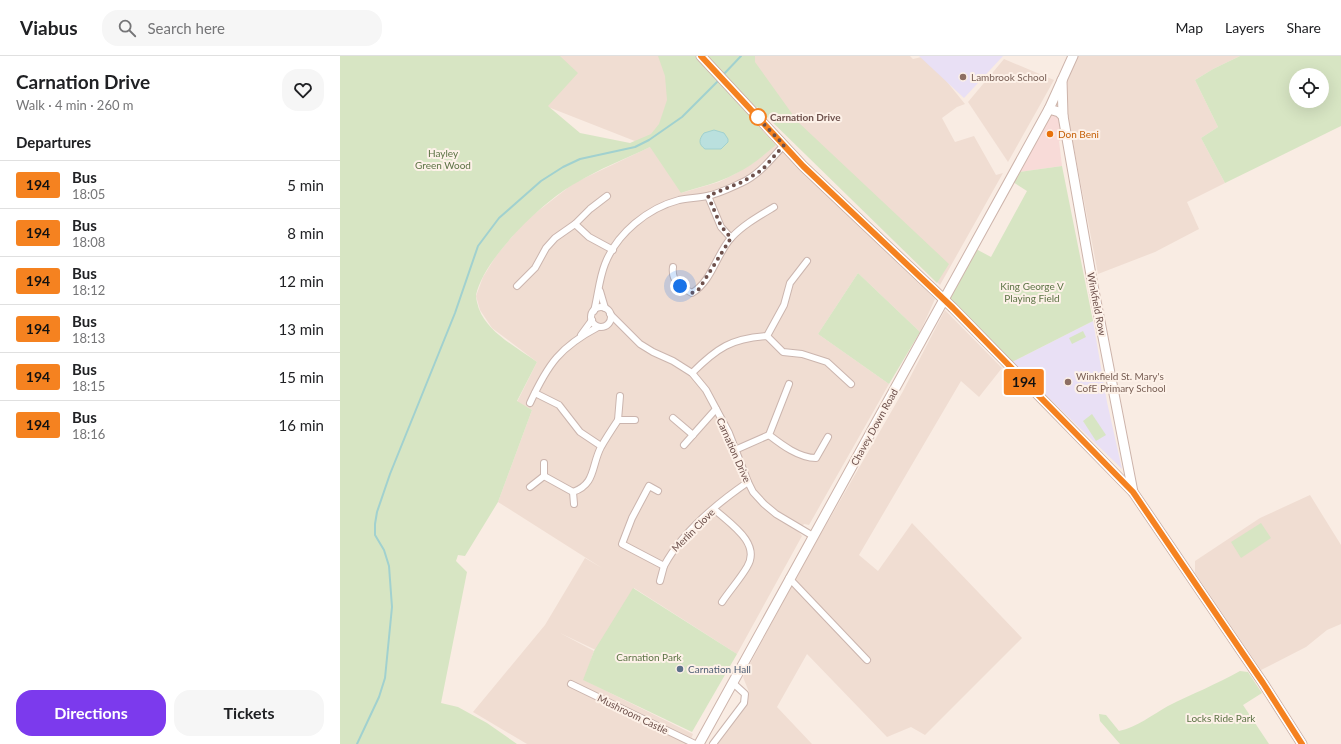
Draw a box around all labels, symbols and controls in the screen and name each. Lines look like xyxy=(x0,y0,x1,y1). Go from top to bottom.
search box xyxy=(102,10,382,46)
text: Viabus xyxy=(20,16,78,39)
icon: search xyxy=(116,17,138,39)
text: Search here xyxy=(148,19,225,37)
text: Map xyxy=(1175,19,1203,36)
text: Layers xyxy=(1225,19,1265,36)
text: Share xyxy=(1287,19,1321,36)
map controls xyxy=(1289,68,1329,108)
button: locate xyxy=(1289,68,1329,108)
button: heart xyxy=(282,69,324,111)
text: Carnation Drive xyxy=(16,70,150,93)
place label: Lambrook School xyxy=(971,71,1047,83)
marker: Lambrook School xyxy=(958,72,968,82)
text: Walk · 4 min · 260 m xyxy=(16,97,134,113)
marker: Carnation Drive xyxy=(749,108,767,126)
place label: Carnation Drive xyxy=(770,111,841,123)
place label: Don Beni xyxy=(1058,128,1099,140)
marker: Don Beni xyxy=(1045,129,1055,139)
text: Departures xyxy=(16,133,91,151)
park label: Hayley Green Wood xyxy=(415,147,471,171)
text: Bus xyxy=(72,168,97,186)
text: 194 xyxy=(26,176,50,193)
text: 5 min xyxy=(287,176,324,194)
text: 18:05 xyxy=(72,186,105,202)
text: Bus xyxy=(72,216,97,234)
text: 194 xyxy=(26,224,50,241)
text: 8 min xyxy=(287,224,324,242)
text: 18:08 xyxy=(72,234,105,250)
text: Bus xyxy=(72,264,97,282)
street label: Winkfield Row xyxy=(1085,271,1109,337)
text: 194 xyxy=(26,272,50,289)
text: 12 min xyxy=(278,272,324,290)
your location xyxy=(670,276,690,296)
park label: King George V Playing Field xyxy=(1000,280,1064,304)
text: 18:12 xyxy=(72,282,105,298)
text: Bus xyxy=(72,312,97,330)
text: 194 xyxy=(26,320,50,337)
text: 13 min xyxy=(278,320,324,338)
text: 18:13 xyxy=(72,330,105,346)
text: Bus xyxy=(72,360,97,378)
text: 194 xyxy=(26,368,50,385)
text: 15 min xyxy=(278,368,324,386)
line badge: 194 xyxy=(1001,369,1047,395)
place label: Winkfield St. Mary's CofE Primary School xyxy=(1076,370,1166,394)
text: 194 xyxy=(1012,373,1036,390)
marker: Winkfield St. Mary's CofE Primary School xyxy=(1063,377,1073,387)
text: 18:15 xyxy=(72,378,105,394)
street label: Chavey Down Road xyxy=(848,386,900,468)
text: Bus xyxy=(72,408,97,426)
text: 194 xyxy=(26,416,50,433)
text: 16 min xyxy=(278,416,324,434)
street label: Carnation Drive xyxy=(714,416,754,484)
text: 18:16 xyxy=(72,426,105,442)
street label: Merlin Clove xyxy=(669,506,717,554)
park label: Carnation Park xyxy=(616,651,683,663)
place label: Carnation Hall xyxy=(688,663,751,675)
marker: Carnation Hall xyxy=(675,664,685,674)
button: Directions xyxy=(16,690,166,736)
button: Tickets xyxy=(174,690,324,736)
street label: Mushroom Castle xyxy=(596,692,670,736)
park label: Locks Ride Park xyxy=(1187,712,1256,724)

